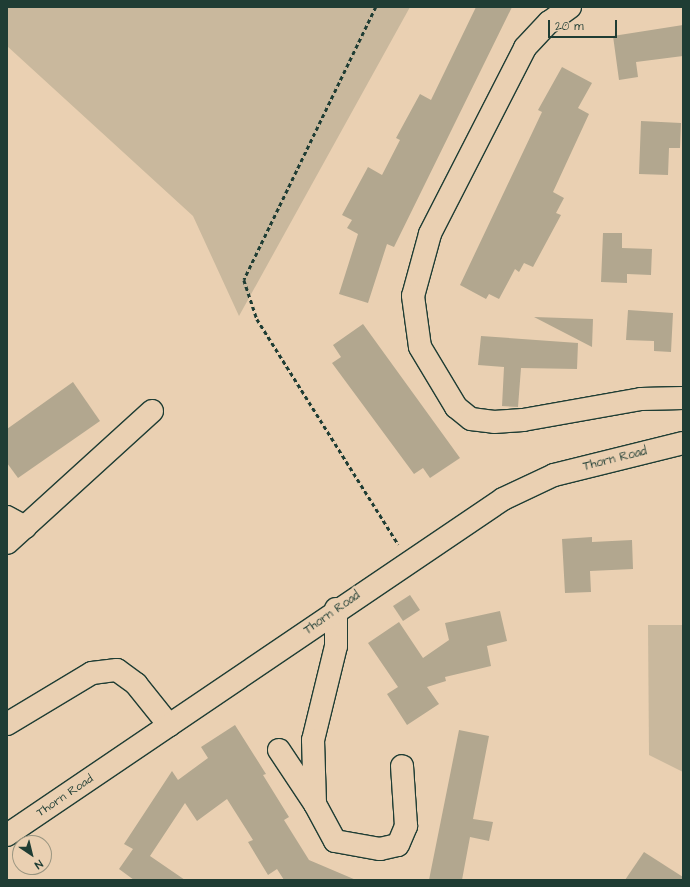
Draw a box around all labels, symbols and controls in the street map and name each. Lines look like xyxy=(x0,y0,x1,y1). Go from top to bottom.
scale bar xyxy=(550,12,619,38)
text: 20 m xyxy=(555,18,584,35)
street label: Thorn Road xyxy=(582,444,648,474)
street label: Thorn Road xyxy=(301,588,363,638)
street label: Thorn Road xyxy=(34,772,96,820)
north arrow xyxy=(12,835,52,875)
text: N xyxy=(31,856,46,873)

